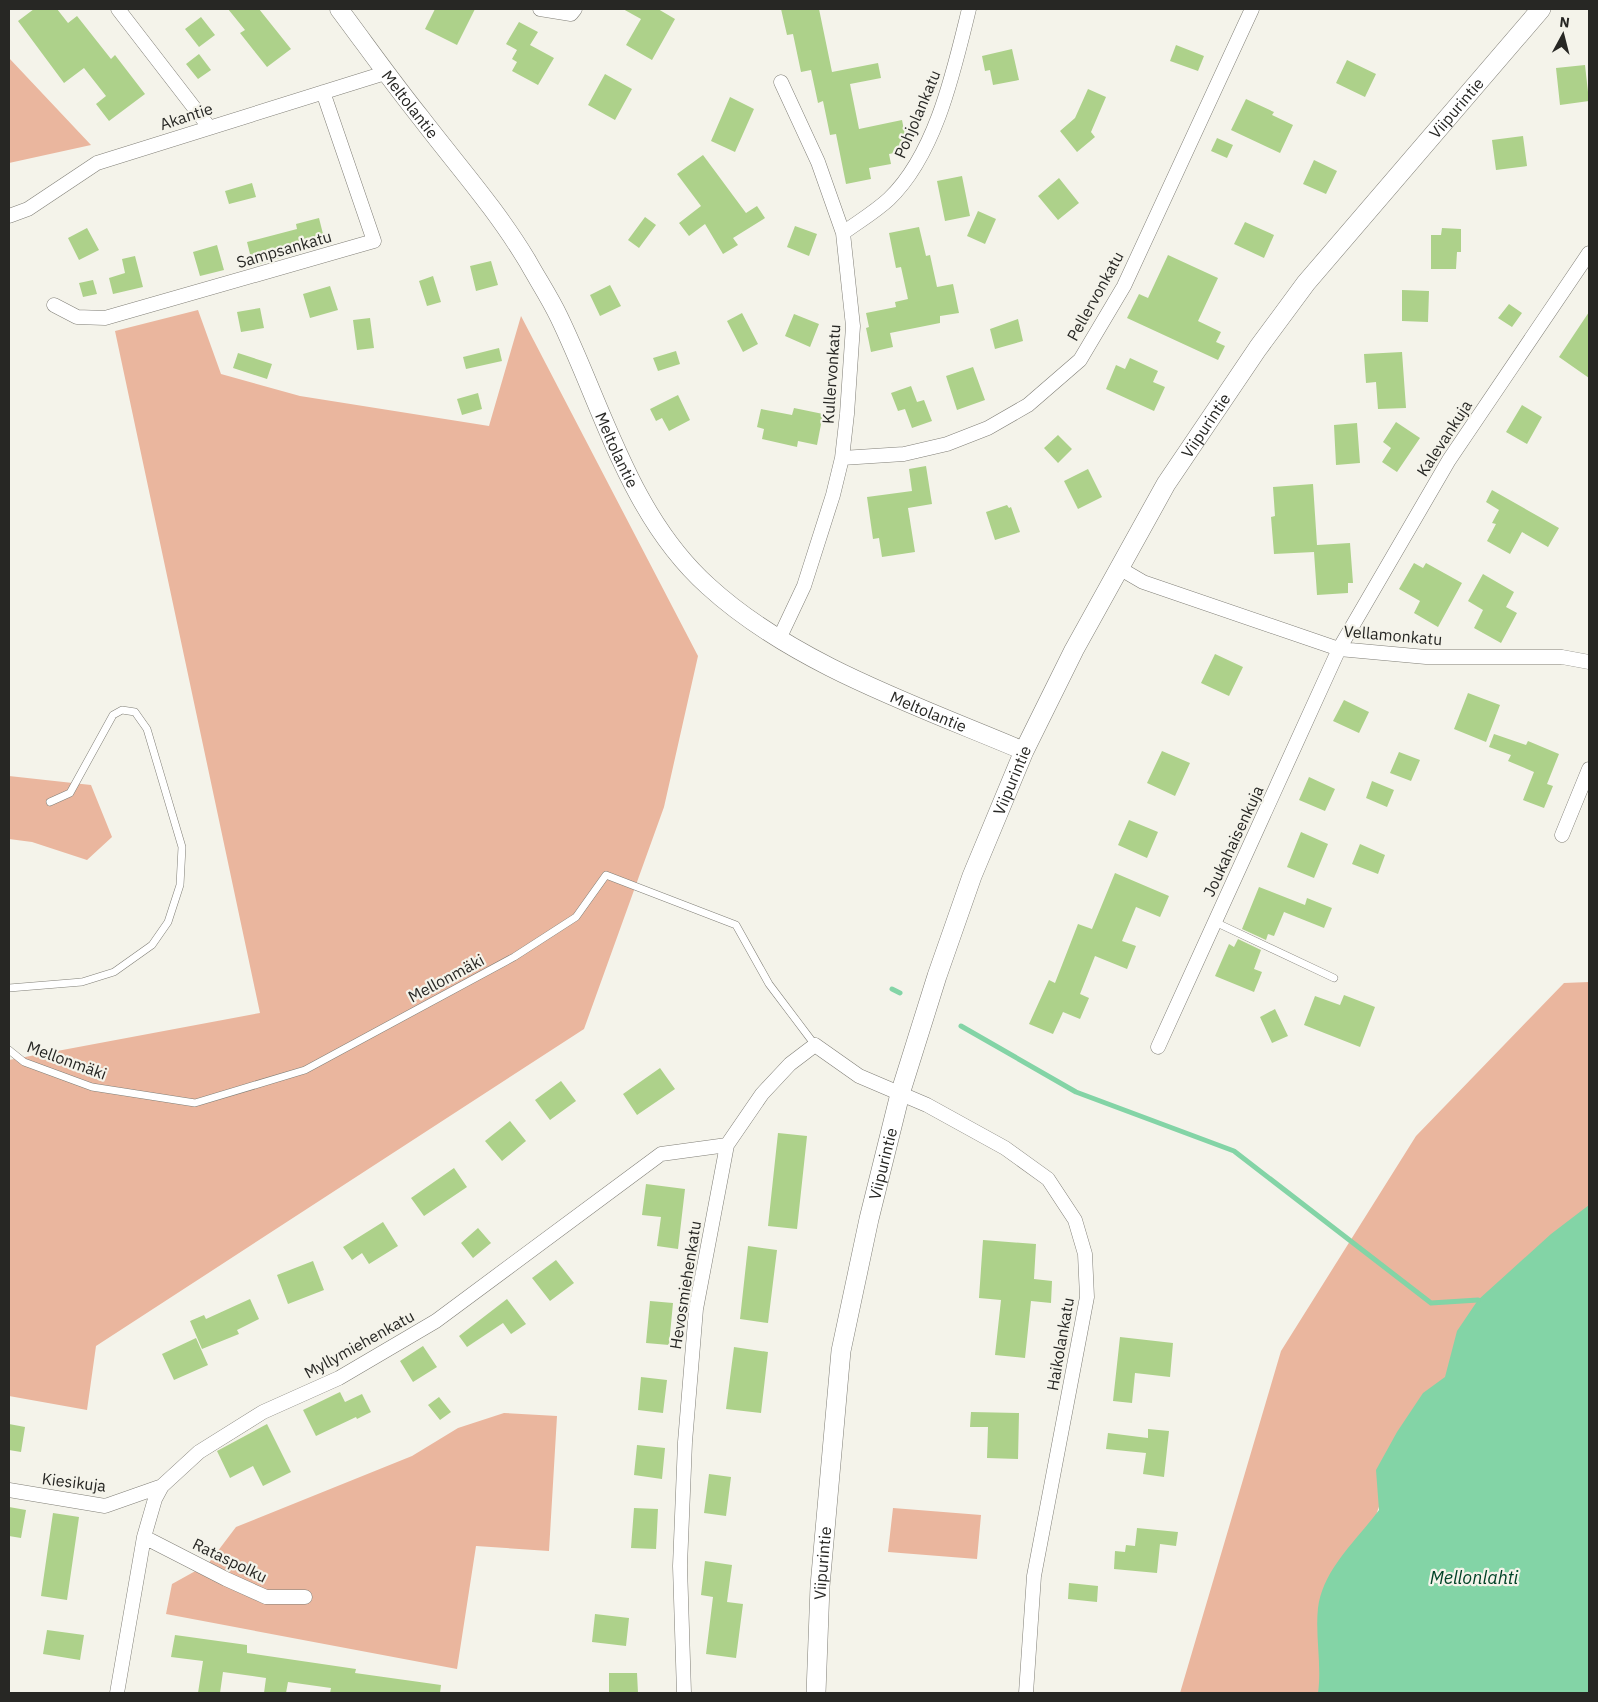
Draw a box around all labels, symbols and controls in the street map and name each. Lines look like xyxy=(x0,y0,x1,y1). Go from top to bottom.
north arrow xyxy=(1538,10,1588,60)
text: N xyxy=(1558,13,1571,32)
street label: Meltolantie xyxy=(378,66,443,143)
street label: Pohjolankatu xyxy=(889,67,945,161)
street label: Viipurintie xyxy=(1425,73,1488,142)
street label: Akantie xyxy=(157,98,215,134)
street label: Sampsankatu xyxy=(234,226,334,272)
street label: Pellervonkatu xyxy=(1062,248,1128,344)
street label: Kullervonkatu xyxy=(818,323,844,425)
street label: Viipurintie xyxy=(1177,389,1235,461)
street label: Kalevankuja xyxy=(1412,396,1476,480)
street label: Meltolantie xyxy=(591,409,643,491)
street label: Vellamonkatu xyxy=(1343,621,1443,649)
street label: Meltolantie xyxy=(887,687,970,736)
street label: Viipurintie xyxy=(988,742,1035,818)
street label: Joukahaisenkuja xyxy=(1199,782,1268,900)
street label: Mellonmäki xyxy=(404,950,488,1006)
street label: Mellonmäki xyxy=(24,1036,110,1084)
street label: Viipurintie xyxy=(864,1125,901,1202)
street label: Hevosmiehenkatu xyxy=(665,1219,705,1351)
street label: Haikolankatu xyxy=(1042,1296,1078,1392)
street label: Myllymiehenkatu xyxy=(300,1305,418,1383)
street label: Kiesikuja xyxy=(41,1468,108,1496)
street label: Viipurintie xyxy=(809,1525,835,1600)
street label: Rataspolku xyxy=(189,1533,271,1587)
water label: Mellonlahti xyxy=(1430,1566,1519,1589)

